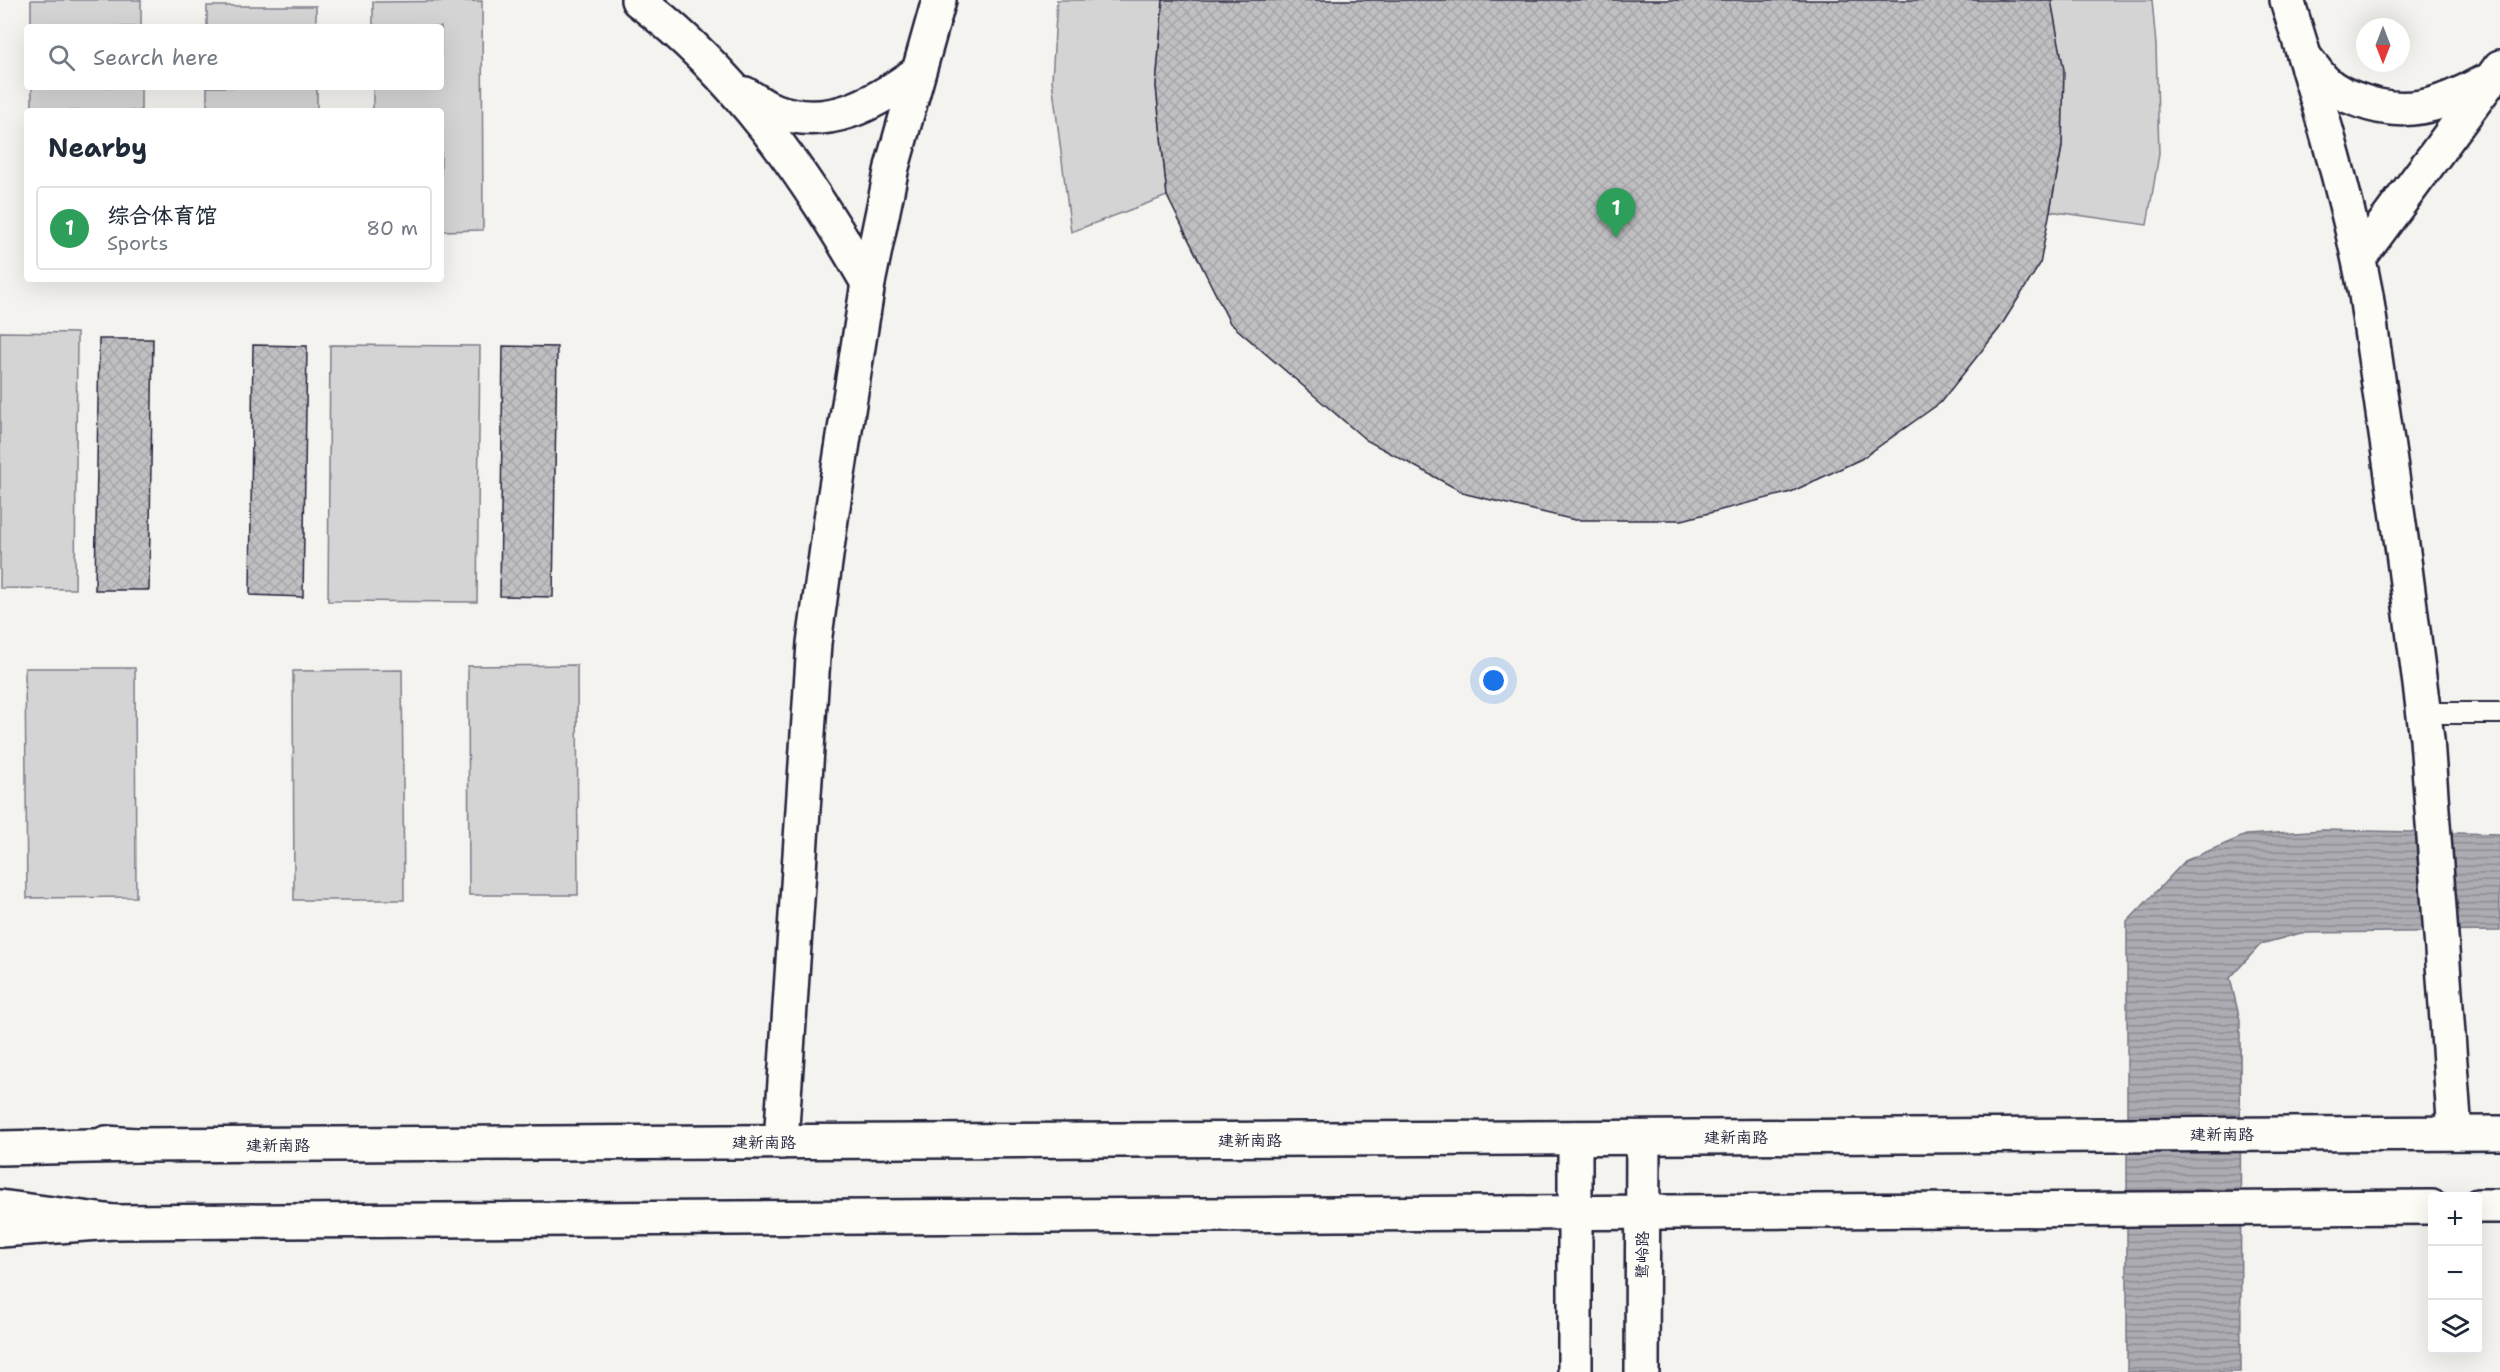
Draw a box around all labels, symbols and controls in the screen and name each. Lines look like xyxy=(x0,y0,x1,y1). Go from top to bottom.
north arrow xyxy=(2356,18,2410,72)
search box xyxy=(24,24,444,90)
icon: search xyxy=(45,41,78,74)
text: Search here xyxy=(93,43,219,72)
text: Nearby xyxy=(48,130,147,165)
pin: 1 xyxy=(1596,188,1636,238)
text: 综合体育馆 xyxy=(107,201,217,230)
text: 1 xyxy=(65,215,74,241)
text: 80 m xyxy=(366,215,418,241)
text: Sports xyxy=(107,230,168,256)
your location xyxy=(1479,666,1508,695)
street label: 建新南路 xyxy=(2190,1124,2254,1145)
street label: 建新南路 xyxy=(1704,1127,1768,1148)
street label: 建新南路 xyxy=(1218,1130,1282,1151)
street label: 建新南路 xyxy=(732,1132,796,1153)
street label: 建新南路 xyxy=(246,1135,310,1156)
map controls xyxy=(2428,1192,2482,1354)
button: + xyxy=(2428,1192,2482,1246)
street label: 鹭岭路 xyxy=(1632,1231,1653,1279)
button: − xyxy=(2428,1246,2482,1300)
button: layers xyxy=(2428,1300,2482,1354)

